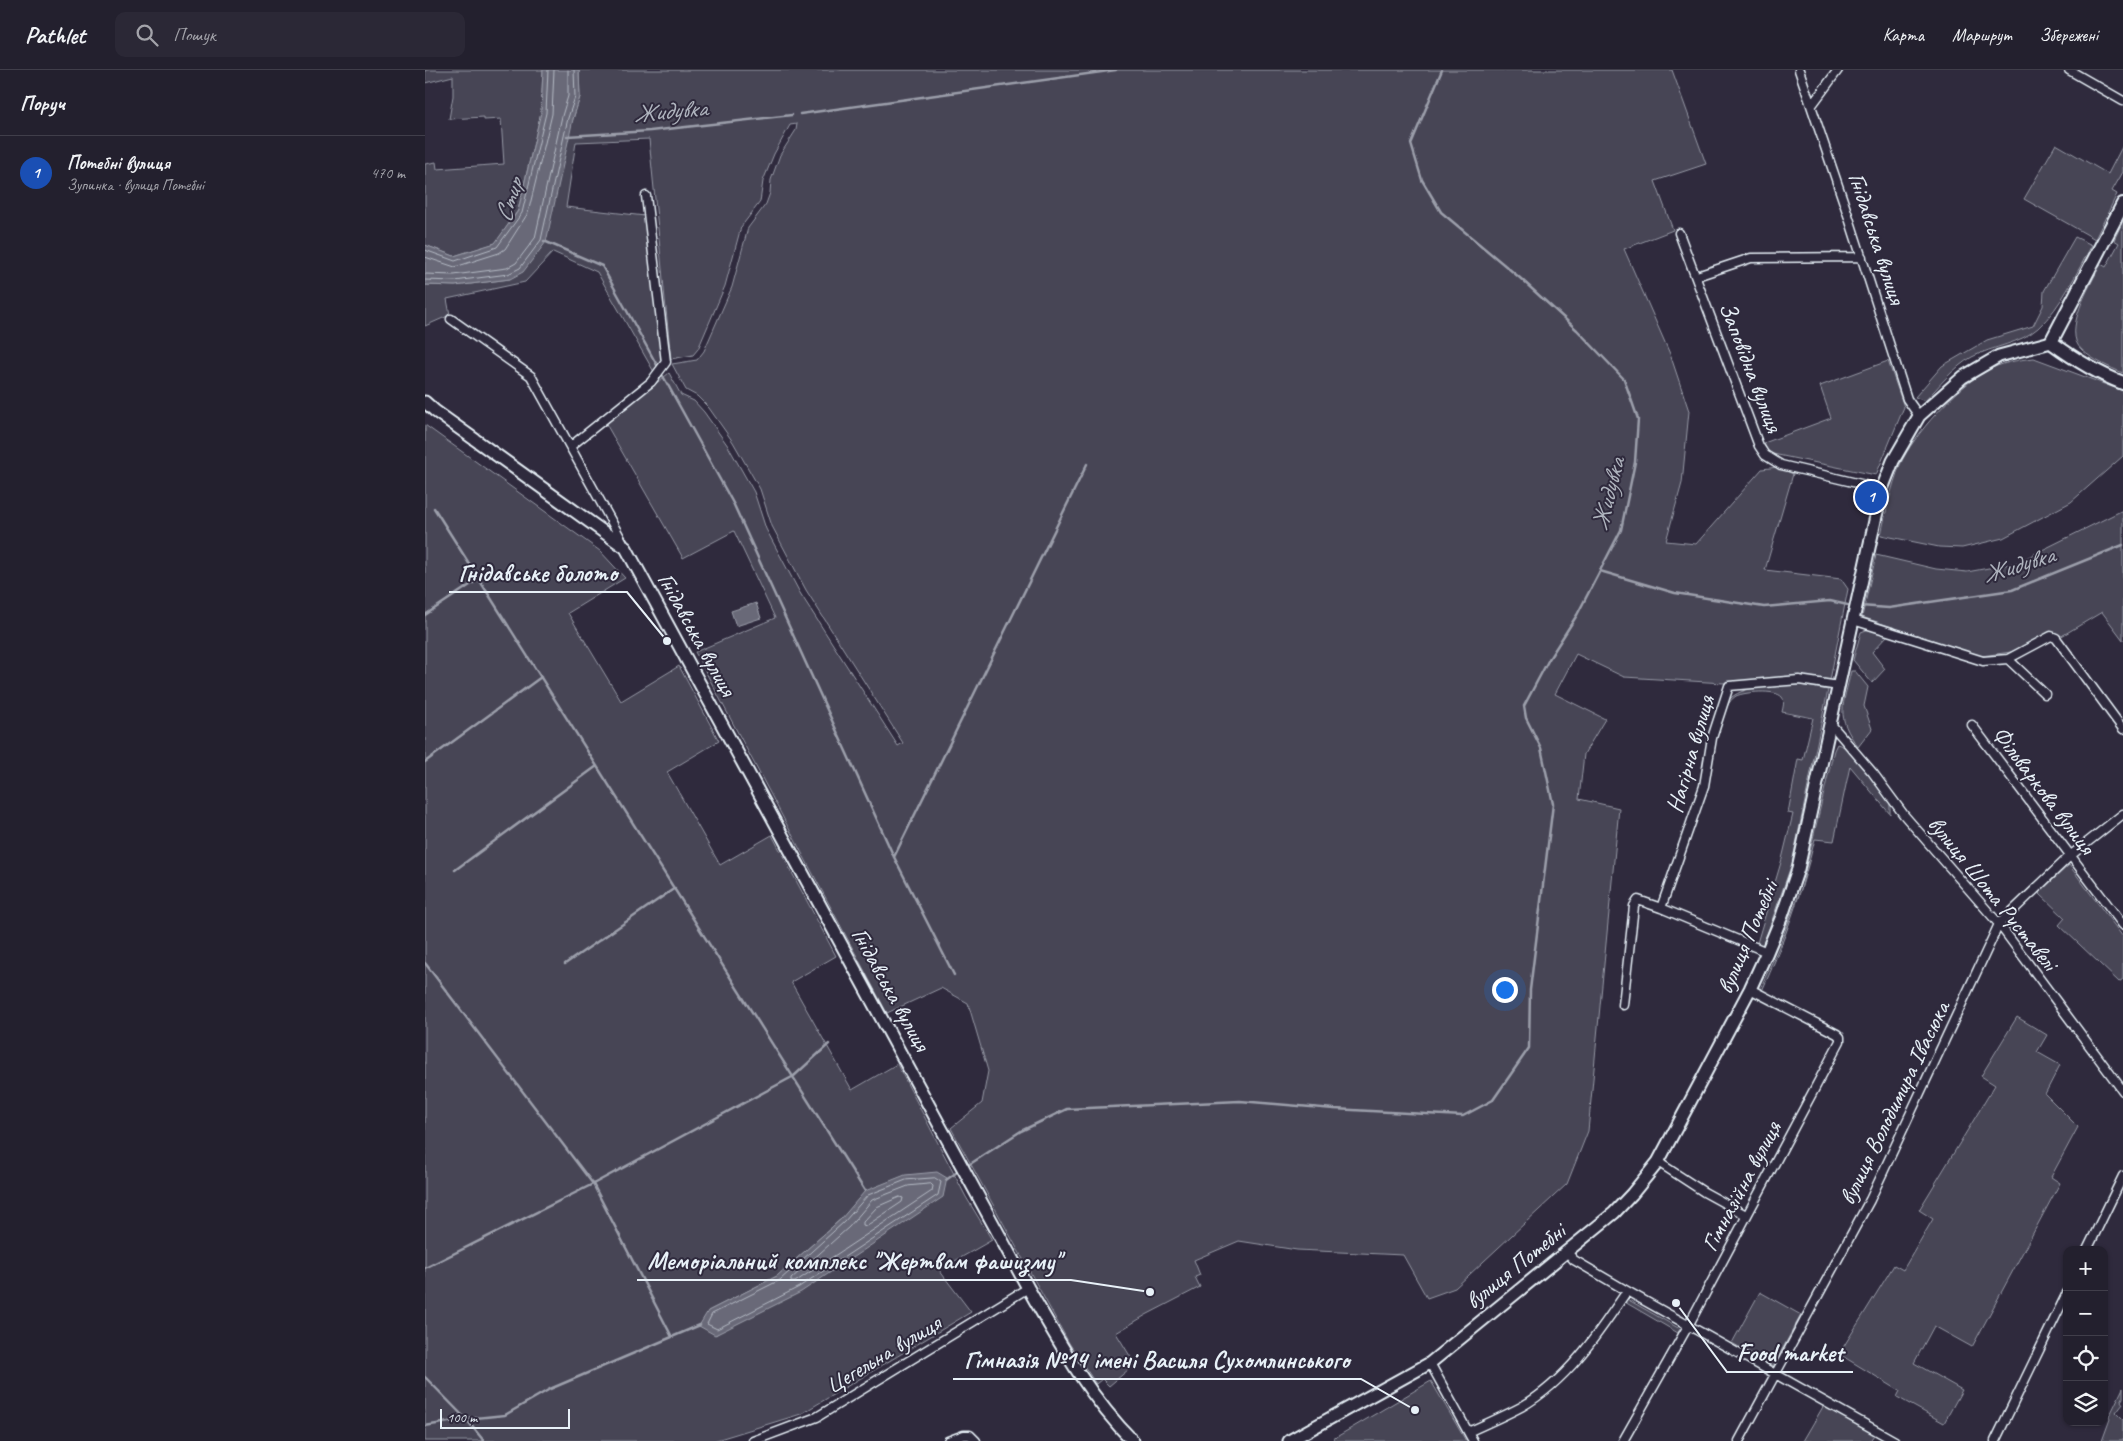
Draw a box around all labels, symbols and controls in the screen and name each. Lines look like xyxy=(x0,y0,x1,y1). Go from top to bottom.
search box xyxy=(115,12,465,57)
text: Pathlet xyxy=(25,20,85,50)
icon: search xyxy=(133,21,161,49)
text: Пошук xyxy=(173,23,216,47)
text: Карта xyxy=(1883,24,1924,46)
text: Маршрут xyxy=(1952,24,2011,46)
text: Збережені xyxy=(2039,24,2098,46)
text: Поруч xyxy=(20,90,65,116)
water label: Жидувка xyxy=(632,92,711,130)
text: Потебні вулиця xyxy=(67,151,170,175)
text: 1 xyxy=(32,163,40,183)
text: 470 m xyxy=(371,163,405,183)
street label: Гнідавська вулиця xyxy=(1842,169,1913,309)
water label: Стир xyxy=(487,171,532,226)
text: Зупинка · вулиця Потебні xyxy=(67,175,204,195)
street label: Заповідна вулиця xyxy=(1712,297,1790,438)
water label: Жидувка xyxy=(1584,452,1633,534)
pin: 1 xyxy=(1855,478,1887,516)
water label: Жидувка xyxy=(1978,538,2061,591)
callout: Гнідавське болото xyxy=(449,552,627,592)
text: Гнідавське болото xyxy=(459,557,620,589)
street label: Гнідавська вулиця xyxy=(651,567,744,702)
street label: Нагірна вулиця xyxy=(1659,691,1721,816)
street label: Фільваркова вулиця xyxy=(1986,720,2103,862)
street label: вулиця Шота Руставелі xyxy=(1921,809,2066,978)
street label: вулиця Потебні xyxy=(1710,873,1785,998)
street label: Гнідавська вулиця xyxy=(845,922,938,1057)
your location xyxy=(1492,977,1518,1003)
street label: вулиця Володимира Івасюка xyxy=(1832,994,1957,1210)
street label: Гімназійна вулиця xyxy=(1694,1115,1788,1256)
street label: вулиця Потебні xyxy=(1459,1215,1573,1316)
callout: Меморіальний комплекс "Жертвам фашизму" xyxy=(637,1240,1071,1280)
text: Меморіальний комплекс "Жертвам фашизму" xyxy=(648,1245,1066,1277)
map controls xyxy=(2063,1246,2108,1426)
button: + xyxy=(2063,1246,2108,1291)
button: − xyxy=(2063,1291,2108,1336)
street label: Цегельна вулиця xyxy=(820,1307,948,1400)
callout: Food market xyxy=(1727,1332,1853,1372)
button: locate xyxy=(2063,1336,2108,1381)
text: Food market xyxy=(1737,1337,1846,1369)
callout: Гімназія №14 імені Василя Сухомлинського xyxy=(953,1339,1361,1379)
text: Гімназія №14 імені Василя Сухомлинського xyxy=(964,1344,1352,1376)
button: layers xyxy=(2063,1381,2108,1426)
scale bar xyxy=(440,1406,570,1429)
text: 100 m xyxy=(447,1409,477,1426)

